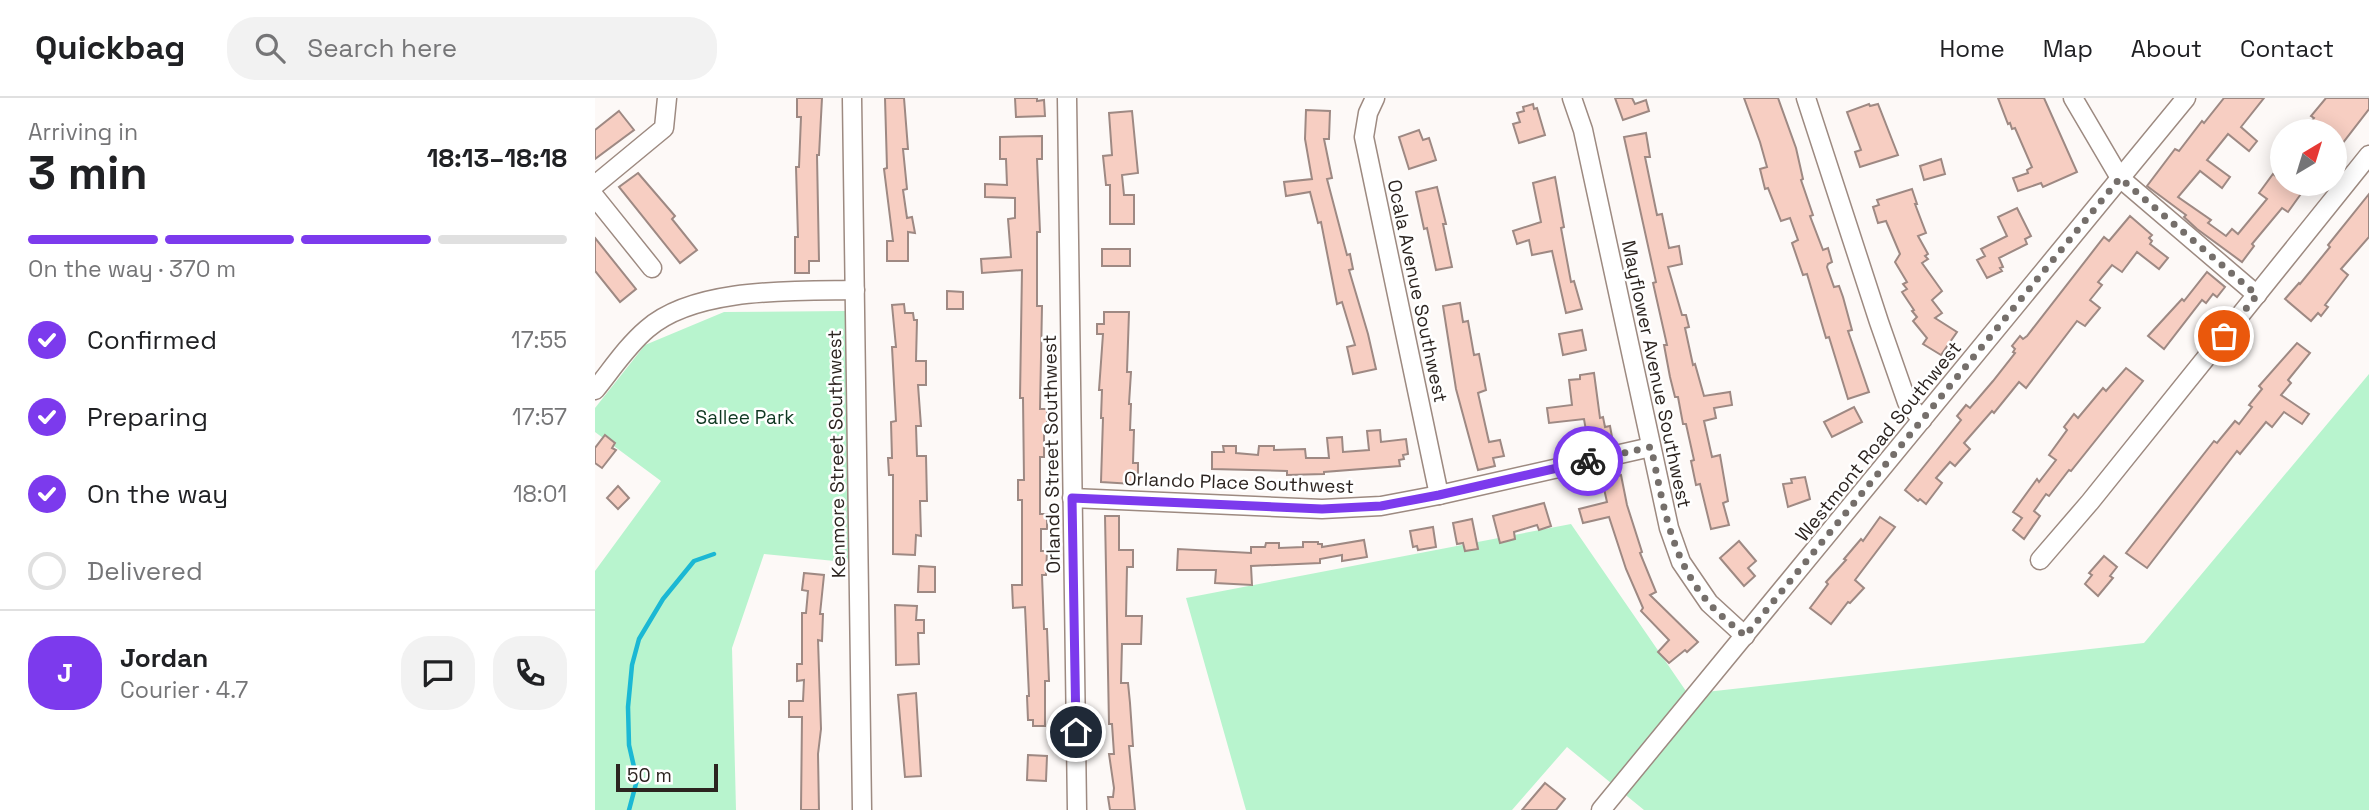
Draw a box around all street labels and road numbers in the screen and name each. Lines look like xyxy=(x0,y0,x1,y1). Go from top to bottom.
street label: Ocala Avenue Southwest xyxy=(1382,177,1453,405)
street label: Mayflower Avenue Southwest xyxy=(1616,238,1697,510)
street label: Kenmore Street Southwest xyxy=(822,330,851,578)
street label: Orlando Street Southwest xyxy=(1037,334,1066,574)
street label: Westmont Road Southwest xyxy=(1790,336,1967,547)
street label: Orlando Place Southwest xyxy=(1123,466,1355,499)

